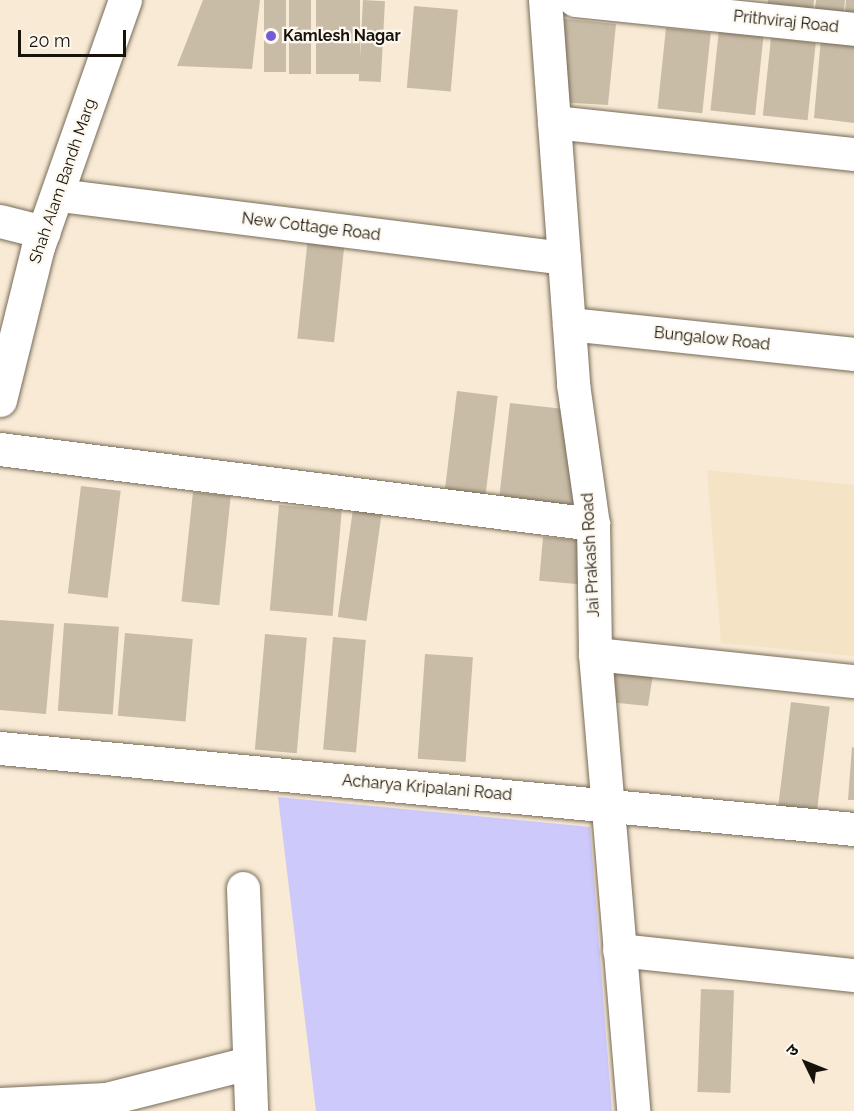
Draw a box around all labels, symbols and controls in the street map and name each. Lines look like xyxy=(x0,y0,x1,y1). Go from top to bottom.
street label: Prithviraj Road xyxy=(732,7,840,37)
scale bar xyxy=(21,18,129,56)
place label: Kamlesh Nagar xyxy=(283,26,401,46)
marker: Kamlesh Nagar xyxy=(264,29,278,43)
text: 20 m xyxy=(29,30,71,51)
street label: Shah Alam Bandh Marg xyxy=(26,96,100,266)
street label: New Cottage Road xyxy=(240,209,382,245)
street label: Bungalow Road xyxy=(653,323,771,355)
street label: Jai Prakash Road xyxy=(578,492,604,618)
street label: Acharya Kripalani Road xyxy=(341,771,513,805)
north arrow xyxy=(776,1033,836,1093)
text: उ xyxy=(782,1040,803,1060)

